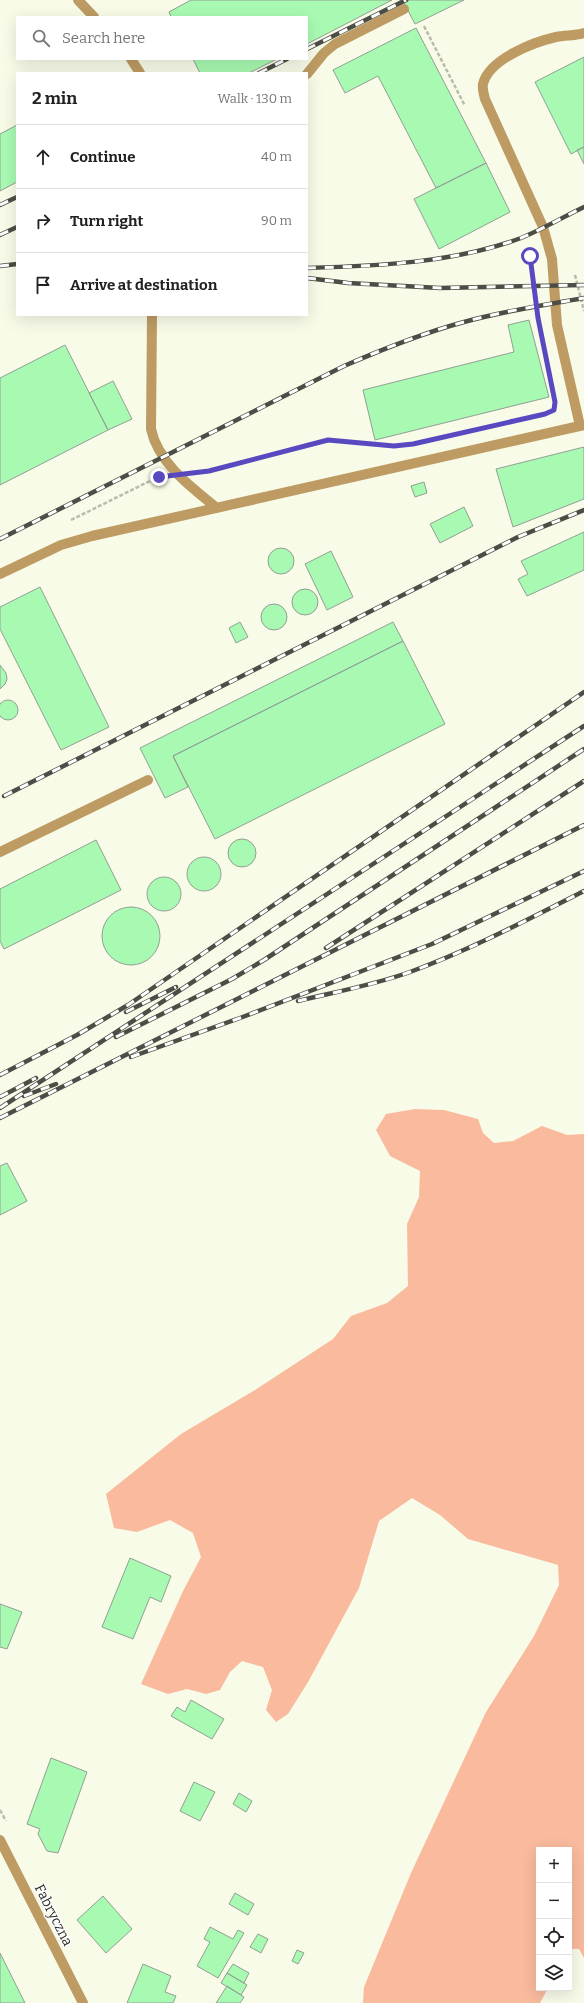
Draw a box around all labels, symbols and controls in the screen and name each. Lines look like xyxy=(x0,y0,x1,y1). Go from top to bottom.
search box xyxy=(16,16,308,60)
icon: search xyxy=(30,27,52,49)
text: Search here xyxy=(62,29,145,47)
text: 2 min xyxy=(32,88,77,109)
text: Walk · 130 m xyxy=(218,91,292,106)
icon: ahead xyxy=(32,146,54,168)
text: Continue xyxy=(70,148,136,166)
text: 40 m xyxy=(261,149,292,164)
icon: right xyxy=(32,210,54,232)
text: Turn right xyxy=(70,212,143,230)
text: 90 m xyxy=(261,213,292,228)
route start xyxy=(521,247,539,265)
icon: arrive xyxy=(32,274,54,296)
text: Arrive at destination xyxy=(70,276,217,294)
route end xyxy=(150,468,168,486)
map controls xyxy=(536,1847,572,1991)
button: + xyxy=(536,1847,572,1883)
street label: Fabryczna xyxy=(31,1881,77,1949)
button: − xyxy=(536,1883,572,1919)
button: locate xyxy=(536,1919,572,1955)
button: layers xyxy=(536,1955,572,1991)

